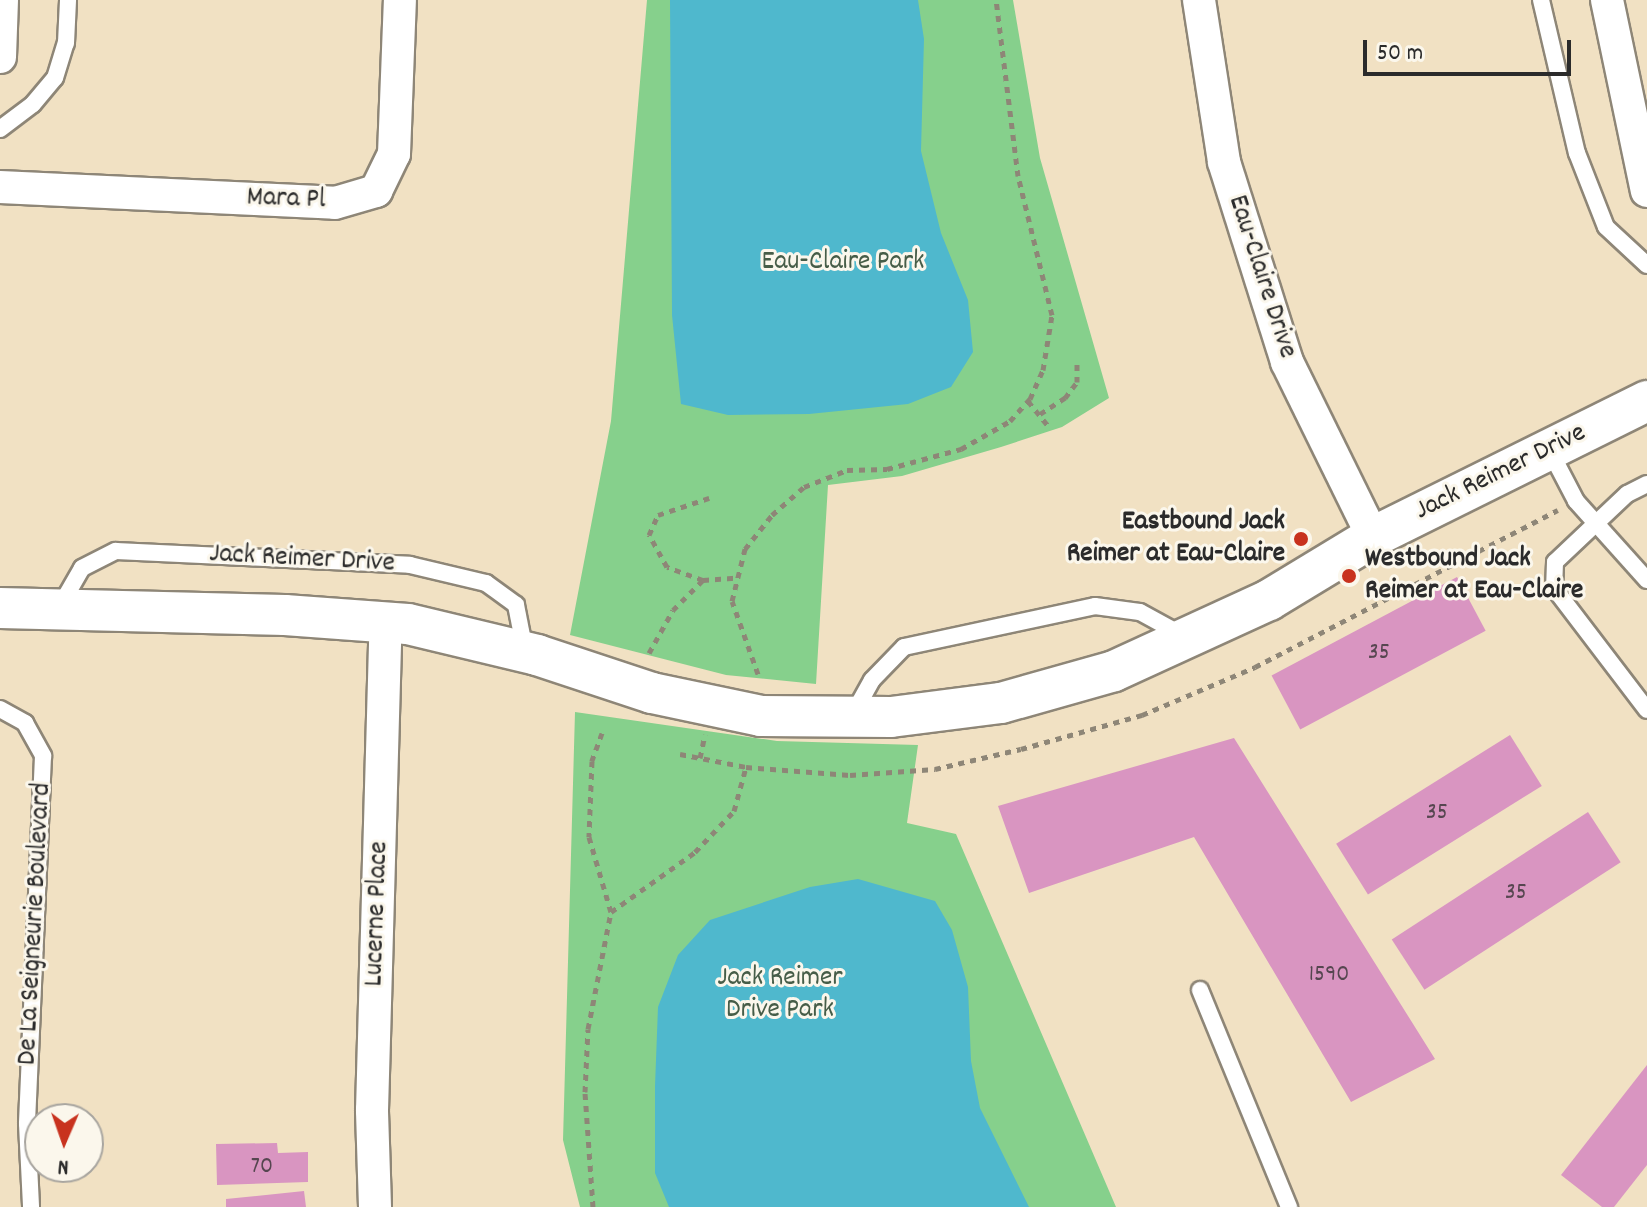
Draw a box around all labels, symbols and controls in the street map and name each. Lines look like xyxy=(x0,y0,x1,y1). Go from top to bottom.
scale bar xyxy=(1367,24,1575,74)
text: 50 m xyxy=(1377,37,1423,71)
street label: Mara Pl xyxy=(246,182,326,218)
street label: Eau-Claire Drive xyxy=(1219,191,1303,363)
park label: Eau-Claire Park xyxy=(761,246,925,280)
street label: Jack Reimer Drive xyxy=(1410,417,1592,529)
place label: Eastbound Jack Reimer at Eau-Claire xyxy=(1067,506,1285,572)
marker: Eastbound Jack Reimer at Eau-Claire xyxy=(1292,530,1310,548)
street label: Jack Reimer Drive xyxy=(208,538,396,582)
place label: Westbound Jack Reimer at Eau-Claire xyxy=(1365,543,1583,609)
marker: Westbound Jack Reimer at Eau-Claire xyxy=(1340,567,1358,585)
house number: 35 xyxy=(1368,640,1390,668)
street label: De La Seigneurie Boulevard xyxy=(12,782,60,1066)
house number: 35 xyxy=(1426,800,1448,828)
street label: Lucerne Place xyxy=(359,841,397,987)
house number: 35 xyxy=(1505,880,1527,908)
park label: Jack Reimer Drive Park xyxy=(717,962,843,1028)
house number: 1590 xyxy=(1309,962,1349,990)
north arrow xyxy=(24,1103,104,1183)
text: N xyxy=(57,1150,69,1181)
house number: 70 xyxy=(251,1154,273,1182)

